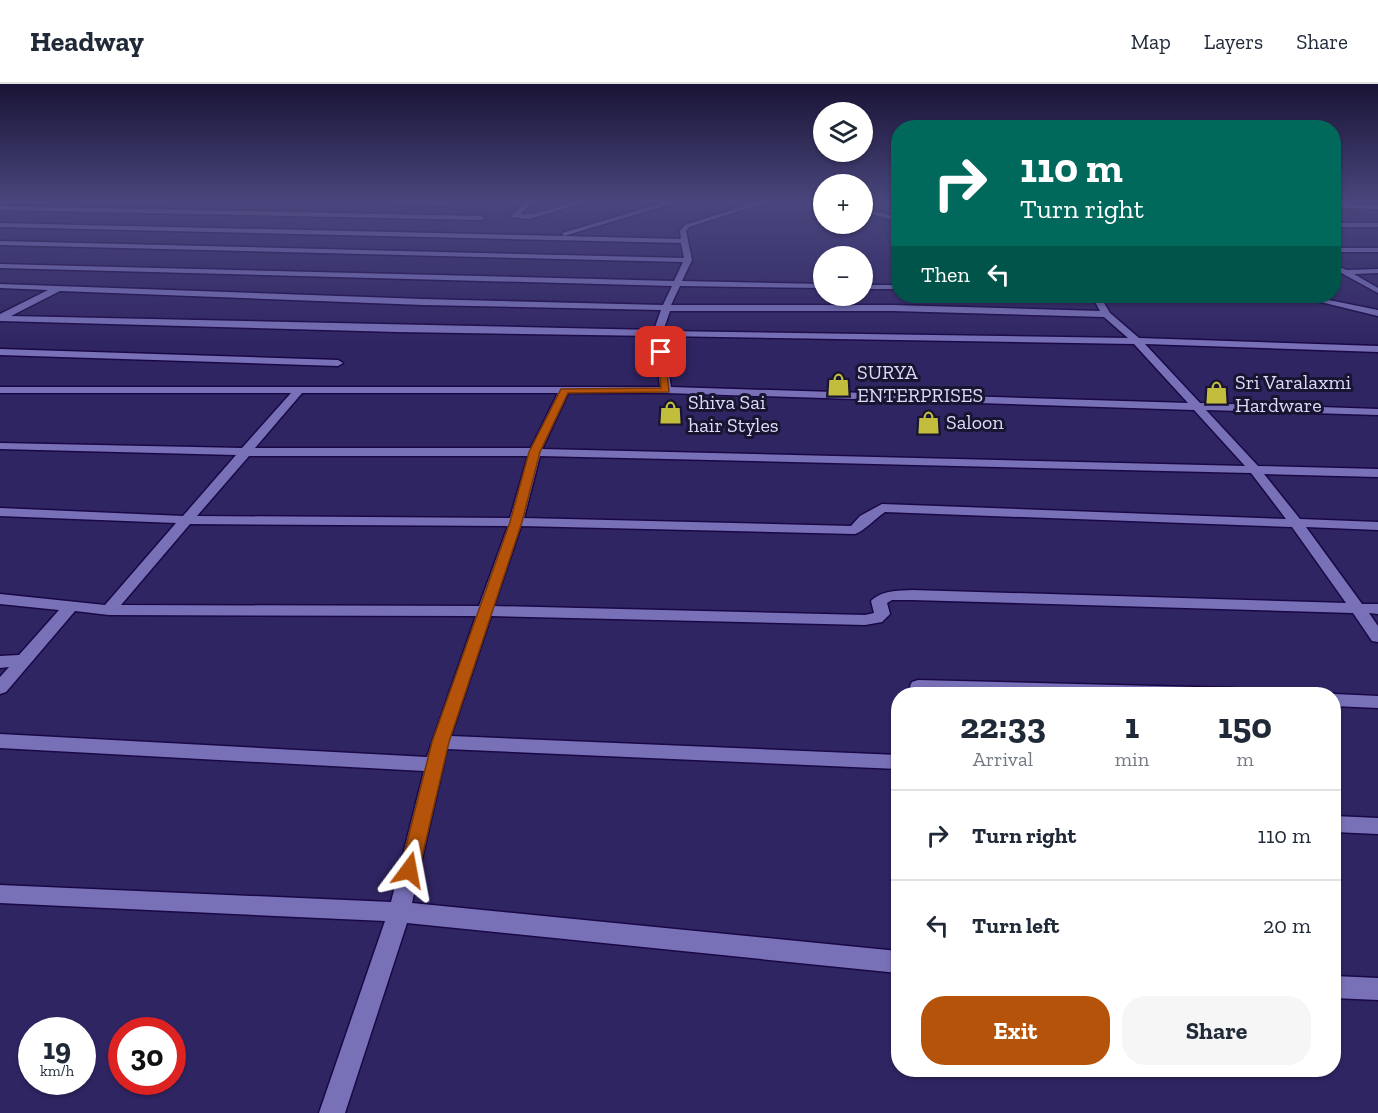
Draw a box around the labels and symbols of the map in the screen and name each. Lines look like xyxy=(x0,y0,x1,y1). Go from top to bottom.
pin xyxy=(635,326,686,377)
place label: SURYA ENTERPRISES xyxy=(857,360,983,407)
place label: Sri Varalaxmi Hardware xyxy=(1235,370,1351,417)
shop icon: SURYA ENTERPRISES xyxy=(826,371,852,397)
shop icon: Sri Varalaxmi Hardware xyxy=(1204,380,1230,406)
place label: Shiva Sai hair Styles xyxy=(688,390,779,437)
shop icon: Shiva Sai hair Styles xyxy=(657,400,683,426)
shop icon: Saloon xyxy=(915,409,941,435)
place label: Saloon xyxy=(946,410,1004,434)
position arrow xyxy=(377,838,441,902)
speed limit sign: 30 xyxy=(108,1017,186,1095)

